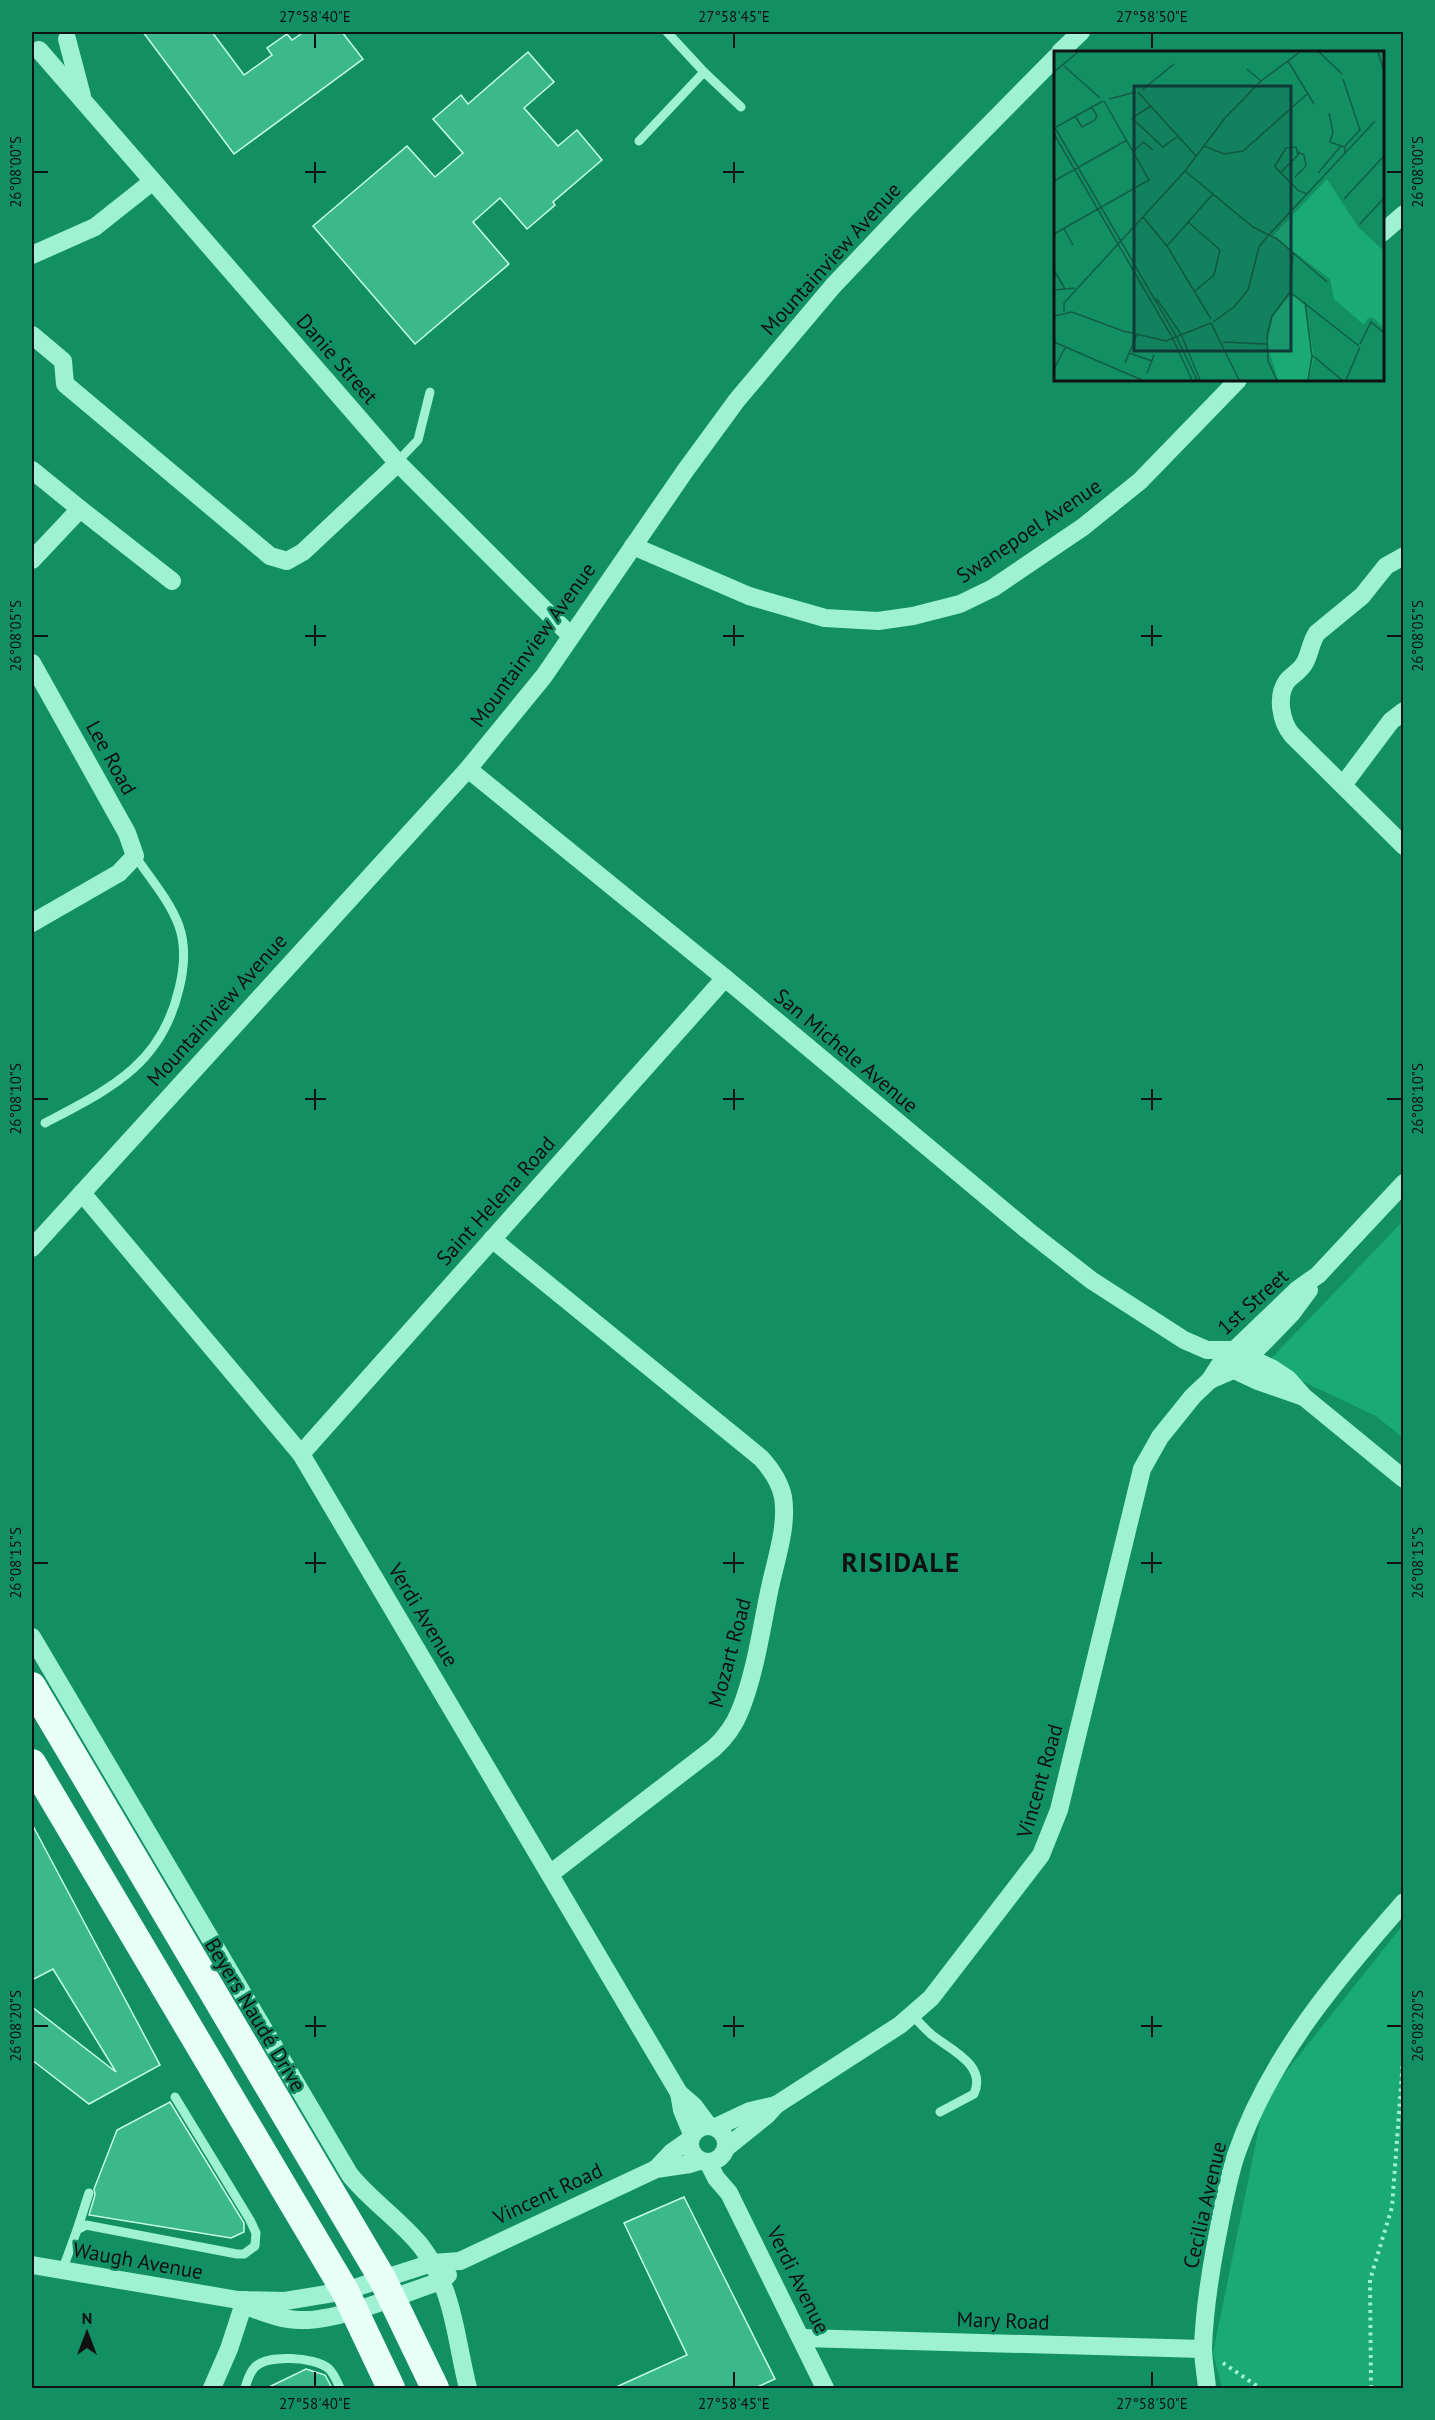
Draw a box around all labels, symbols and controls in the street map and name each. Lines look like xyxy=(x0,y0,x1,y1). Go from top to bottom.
text: 27°58'40"E xyxy=(279,7,351,26)
text: 27°58'45"E xyxy=(698,7,770,26)
text: 27°58'50"E xyxy=(1116,7,1188,26)
inset map xyxy=(1054,51,1384,381)
text: 26°08'00"S xyxy=(6,136,25,208)
text: 26°08'00"S xyxy=(1408,136,1427,208)
street label: Mountainview Avenue xyxy=(755,176,907,341)
street label: Danie Street xyxy=(291,308,384,409)
street label: Swanepoel Avenue xyxy=(951,472,1106,589)
street label: Mountainview Avenue xyxy=(464,557,601,732)
text: 26°08'05"S xyxy=(6,600,25,672)
text: 26°08'05"S xyxy=(1408,600,1427,672)
street label: Lee Road xyxy=(80,716,143,800)
street label: Mountainview Avenue xyxy=(141,927,293,1092)
street label: San Michele Avenue xyxy=(769,982,924,1119)
text: 26°08'10"S xyxy=(6,1063,25,1135)
text: 26°08'10"S xyxy=(1408,1063,1427,1135)
street label: Saint Helena Road xyxy=(430,1130,561,1271)
street label: 1st Street xyxy=(1211,1263,1294,1341)
text: 26°08'15"S xyxy=(6,1527,25,1599)
text: 26°08'15"S xyxy=(1408,1527,1427,1599)
district label: RISIDALE xyxy=(842,1545,960,1579)
street label: Verdi Avenue xyxy=(381,1557,465,1671)
street label: Mozart Road xyxy=(702,1595,757,1711)
street label: Vincent Road xyxy=(1010,1721,1069,1842)
street label: Beyers Naudé Drive xyxy=(199,1933,312,2097)
text: 26°08'20"S xyxy=(6,1990,25,2062)
text: 26°08'20"S xyxy=(1408,1990,1427,2062)
street label: Cecilia Avenue xyxy=(1177,2139,1232,2271)
street label: Vincent Road xyxy=(488,2157,607,2231)
street label: Verdi Avenue xyxy=(760,2221,836,2338)
street label: Waugh Avenue xyxy=(71,2236,205,2285)
north arrow xyxy=(57,2303,117,2363)
street label: Mary Road xyxy=(956,2305,1050,2336)
text: N xyxy=(82,2308,92,2328)
text: 27°58'40"E xyxy=(279,2394,351,2413)
text: 27°58'45"E xyxy=(698,2394,770,2413)
text: 27°58'50"E xyxy=(1116,2394,1188,2413)

